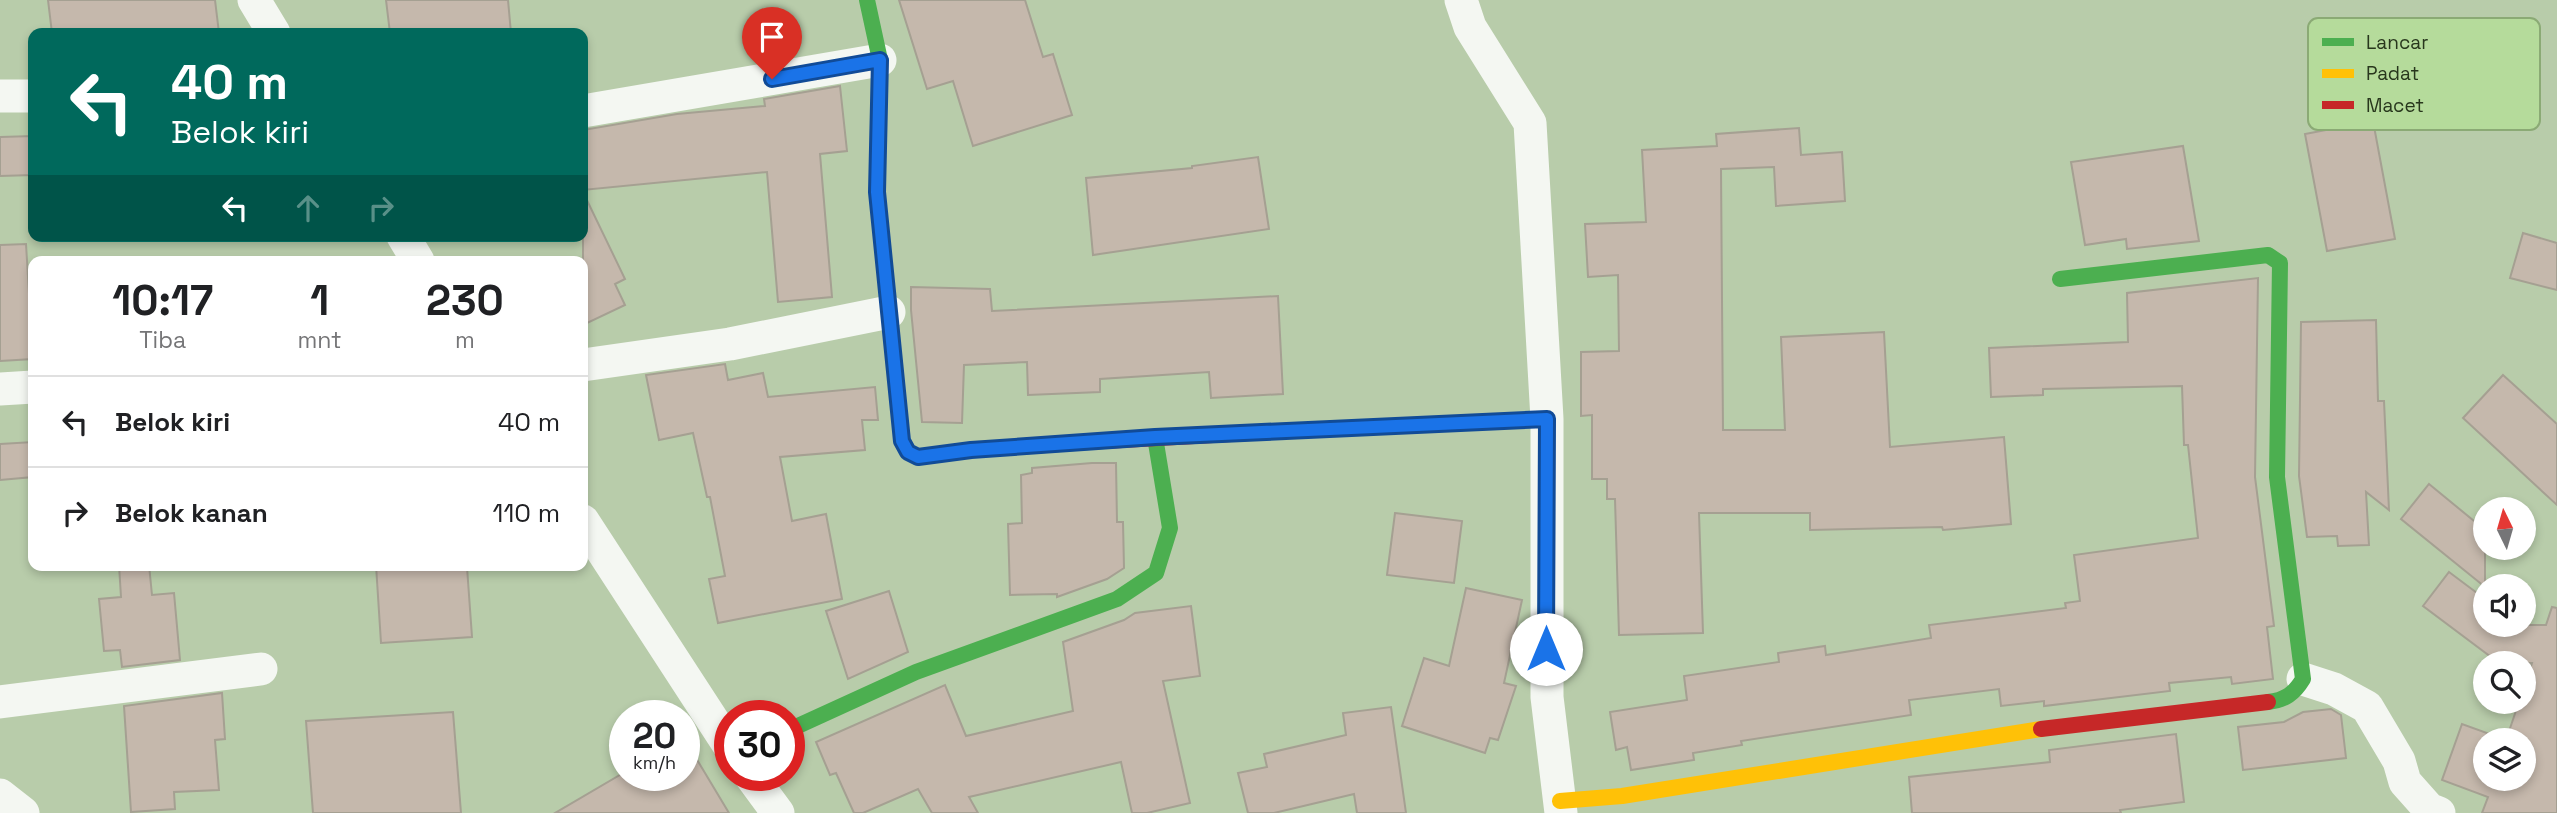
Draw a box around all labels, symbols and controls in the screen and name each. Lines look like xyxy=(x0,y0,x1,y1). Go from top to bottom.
pin xyxy=(742,7,802,79)
icon: arrive xyxy=(753,18,791,56)
legend xyxy=(2308,18,2540,130)
text: Lancar xyxy=(2366,30,2428,55)
text: 40 m xyxy=(171,51,288,113)
icon: left xyxy=(56,56,147,147)
text: Padat xyxy=(2366,61,2419,86)
text: Macet xyxy=(2366,93,2424,118)
text: Belok kiri xyxy=(171,112,309,152)
icon: left xyxy=(216,189,254,227)
icon: ahead xyxy=(289,189,327,227)
icon: right xyxy=(362,189,400,227)
text: 10:17 xyxy=(112,274,213,327)
text: 1 xyxy=(310,274,329,327)
text: 230 xyxy=(426,274,504,327)
text: Tiba xyxy=(139,325,186,355)
text: mnt xyxy=(298,325,342,355)
text: m xyxy=(455,325,475,355)
icon: left xyxy=(56,403,94,441)
text: Belok kiri xyxy=(115,405,230,439)
text: 40 m xyxy=(498,405,560,439)
icon: right xyxy=(56,494,94,532)
text: Belok kanan xyxy=(115,496,268,530)
text: 110 m xyxy=(493,496,560,530)
north arrow xyxy=(2473,497,2536,560)
map controls xyxy=(2473,497,2536,791)
button: sound xyxy=(2473,574,2536,637)
position arrow xyxy=(1509,612,1583,686)
button: search xyxy=(2473,651,2536,714)
speed limit sign: 30 xyxy=(714,700,805,791)
text: 20 xyxy=(633,714,676,758)
button: layers xyxy=(2473,728,2536,791)
text: km/h xyxy=(633,751,676,774)

